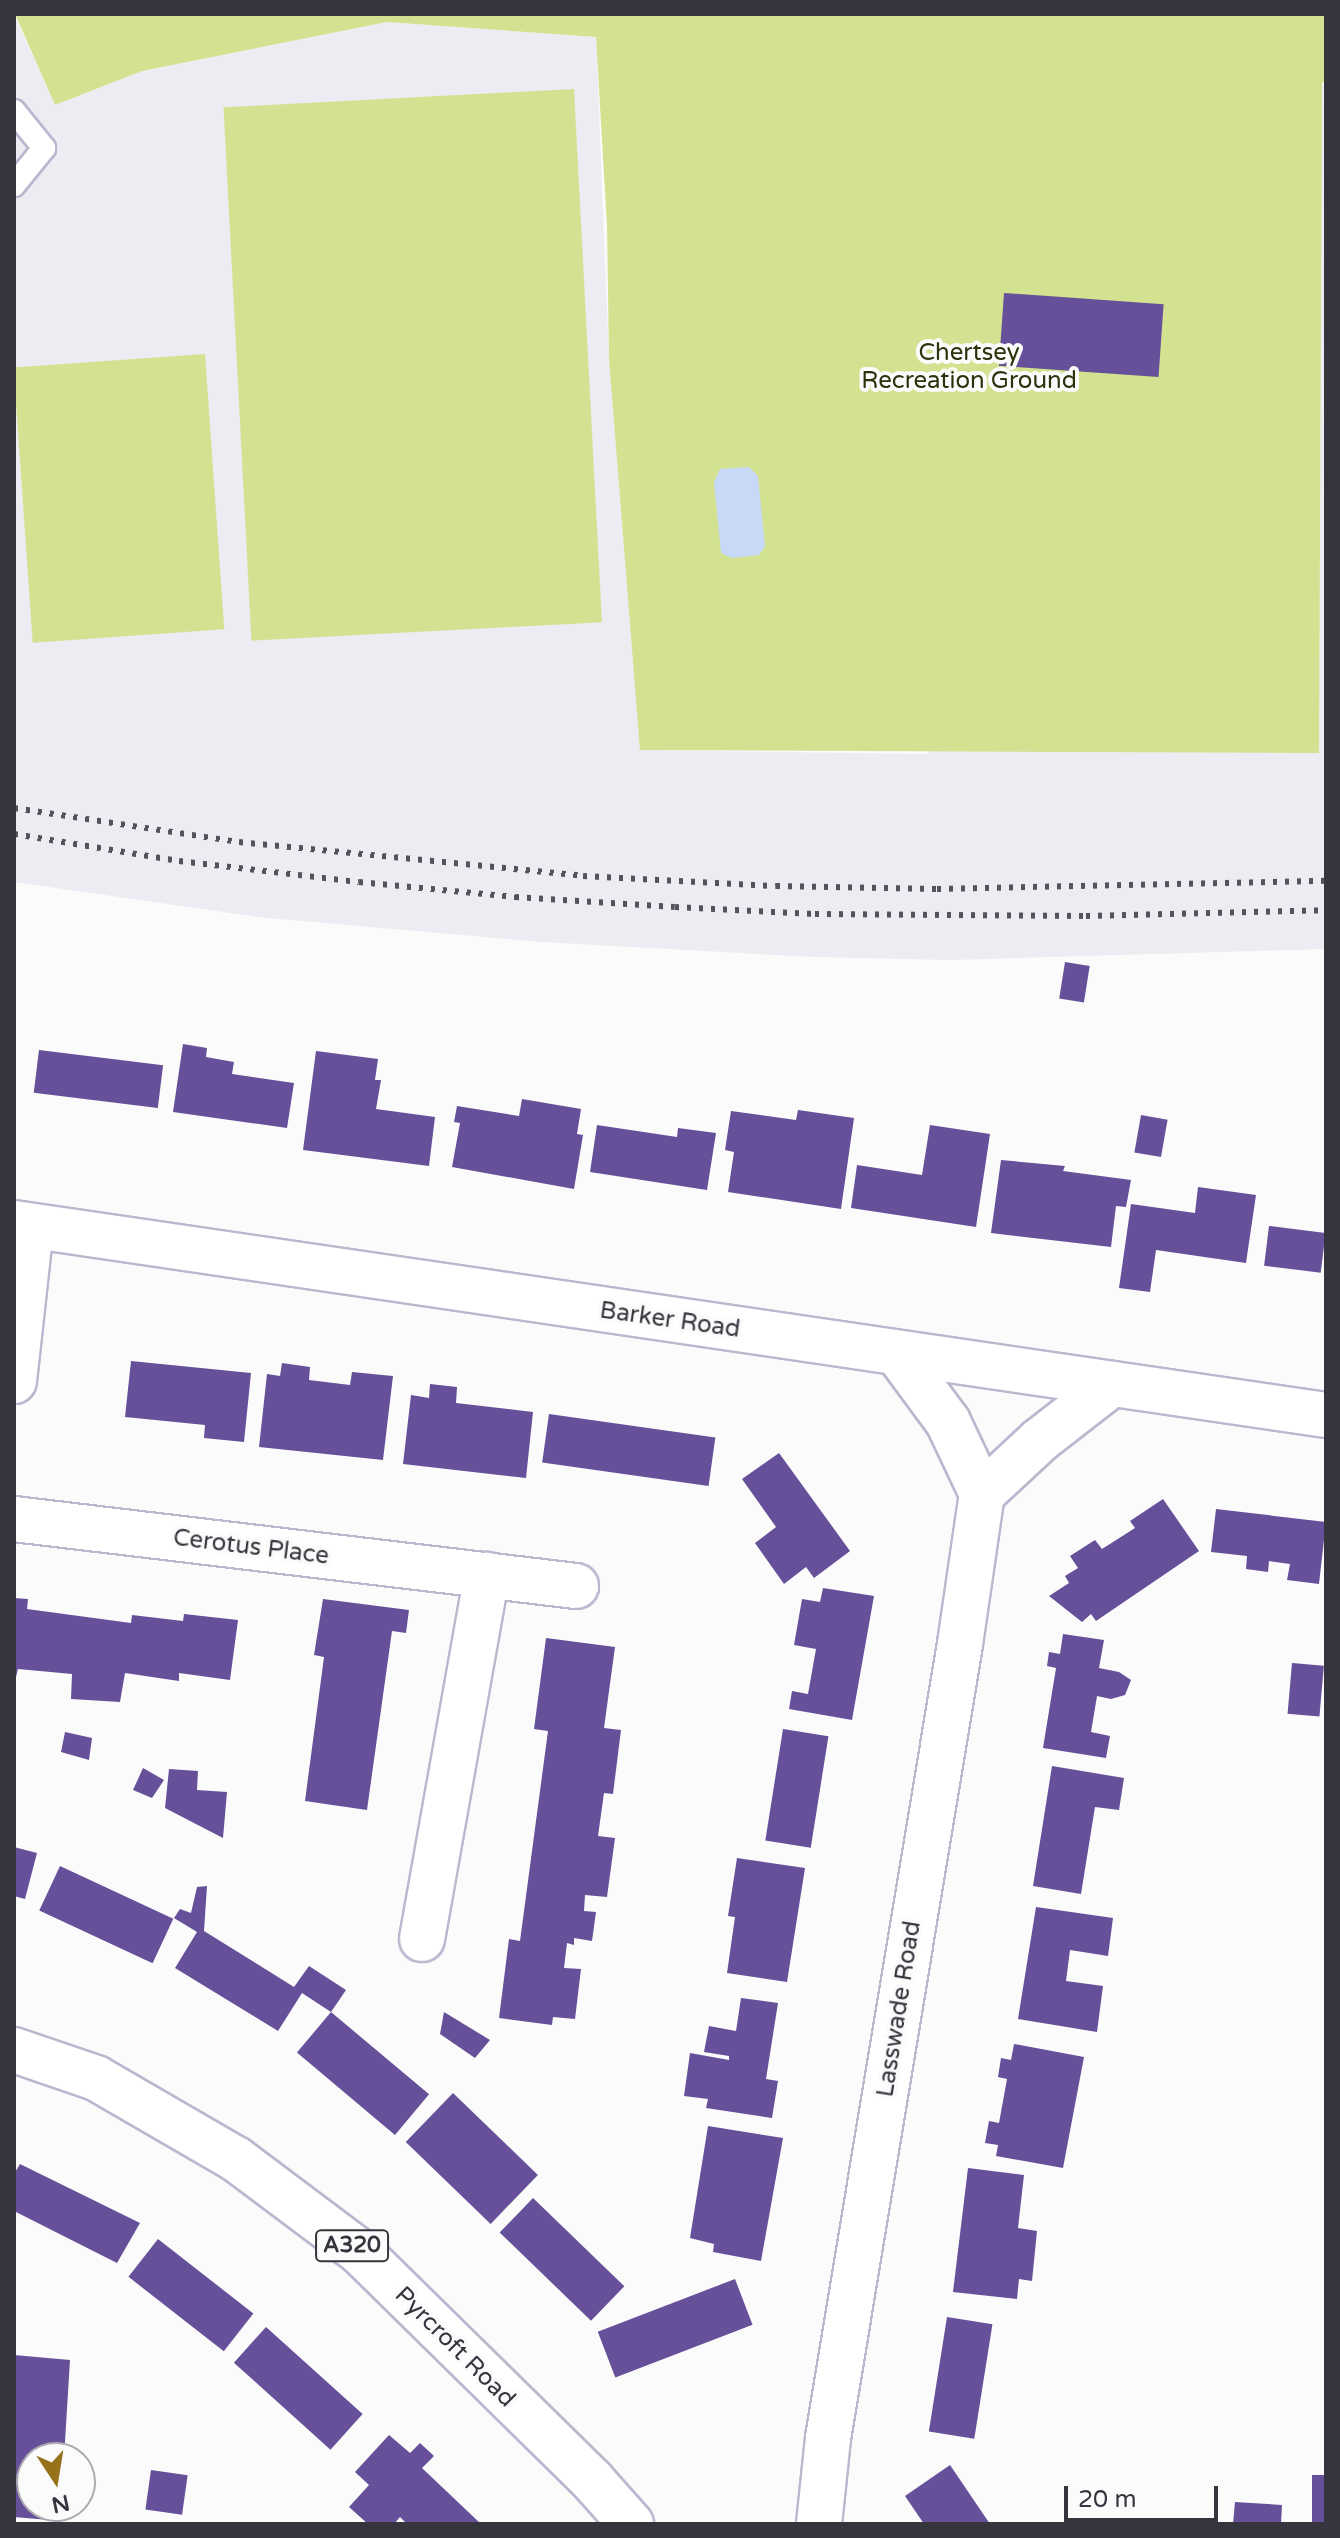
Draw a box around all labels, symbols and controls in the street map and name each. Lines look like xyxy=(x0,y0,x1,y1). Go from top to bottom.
park label: Chertsey Recreation Ground xyxy=(861,339,1077,395)
street label: Barker Road xyxy=(598,1296,742,1344)
street label: Cerotus Place xyxy=(172,1523,330,1571)
street label: Lasswade Road xyxy=(871,1919,927,2099)
road number: A320 xyxy=(314,2228,390,2264)
street label: Pyrcroft Road xyxy=(389,2281,521,2413)
north arrow xyxy=(16,2442,96,2522)
scale bar xyxy=(1068,2470,1222,2520)
text: 20 m xyxy=(1078,2485,1136,2514)
text: N xyxy=(49,2489,72,2518)

